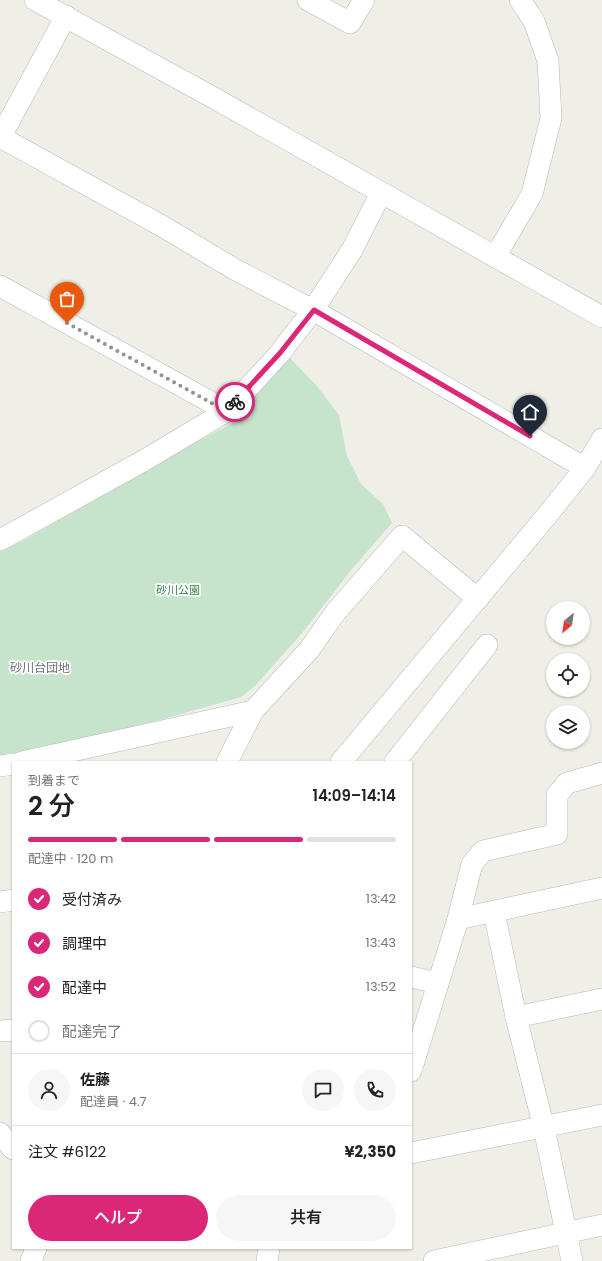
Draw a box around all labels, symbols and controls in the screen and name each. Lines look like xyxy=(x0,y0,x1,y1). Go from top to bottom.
pin xyxy=(50,282,84,323)
icon: bag xyxy=(56,288,78,310)
courier xyxy=(215,382,255,422)
icon: bike xyxy=(224,391,246,413)
pin xyxy=(513,395,547,436)
icon: home xyxy=(519,401,541,423)
park label: 砂川公園 xyxy=(156,582,200,598)
north arrow xyxy=(546,601,590,645)
map controls xyxy=(546,601,590,749)
button: locate xyxy=(546,653,590,697)
district label: 砂川台団地 xyxy=(10,659,70,676)
button: layers xyxy=(546,705,590,749)
text: 到着まで xyxy=(28,771,80,790)
text: 14:09–14:14 xyxy=(312,785,396,806)
text: 2 分 xyxy=(28,788,75,824)
text: 配達中 · 120 m xyxy=(28,849,113,868)
icon: check xyxy=(28,888,50,910)
text: 受付済み xyxy=(62,889,122,910)
text: 13:42 xyxy=(366,889,396,908)
icon: check xyxy=(28,932,50,954)
text: 調理中 xyxy=(62,933,107,954)
text: 13:43 xyxy=(366,933,396,952)
icon: check xyxy=(28,976,50,998)
text: 配達中 xyxy=(62,977,107,998)
text: 13:52 xyxy=(366,977,396,996)
text: 配達完了 xyxy=(62,1021,122,1042)
button: person xyxy=(28,1069,70,1111)
text: 佐藤 xyxy=(80,1069,110,1090)
button: chat xyxy=(302,1069,344,1111)
button: phone xyxy=(354,1069,396,1111)
text: 配達員 · 4.7 xyxy=(80,1092,147,1111)
text: 注文 #6122 xyxy=(28,1141,106,1162)
text: ¥2,350 xyxy=(344,1141,396,1162)
button: ヘルプ xyxy=(28,1195,208,1241)
button: 共有 xyxy=(216,1195,396,1241)

